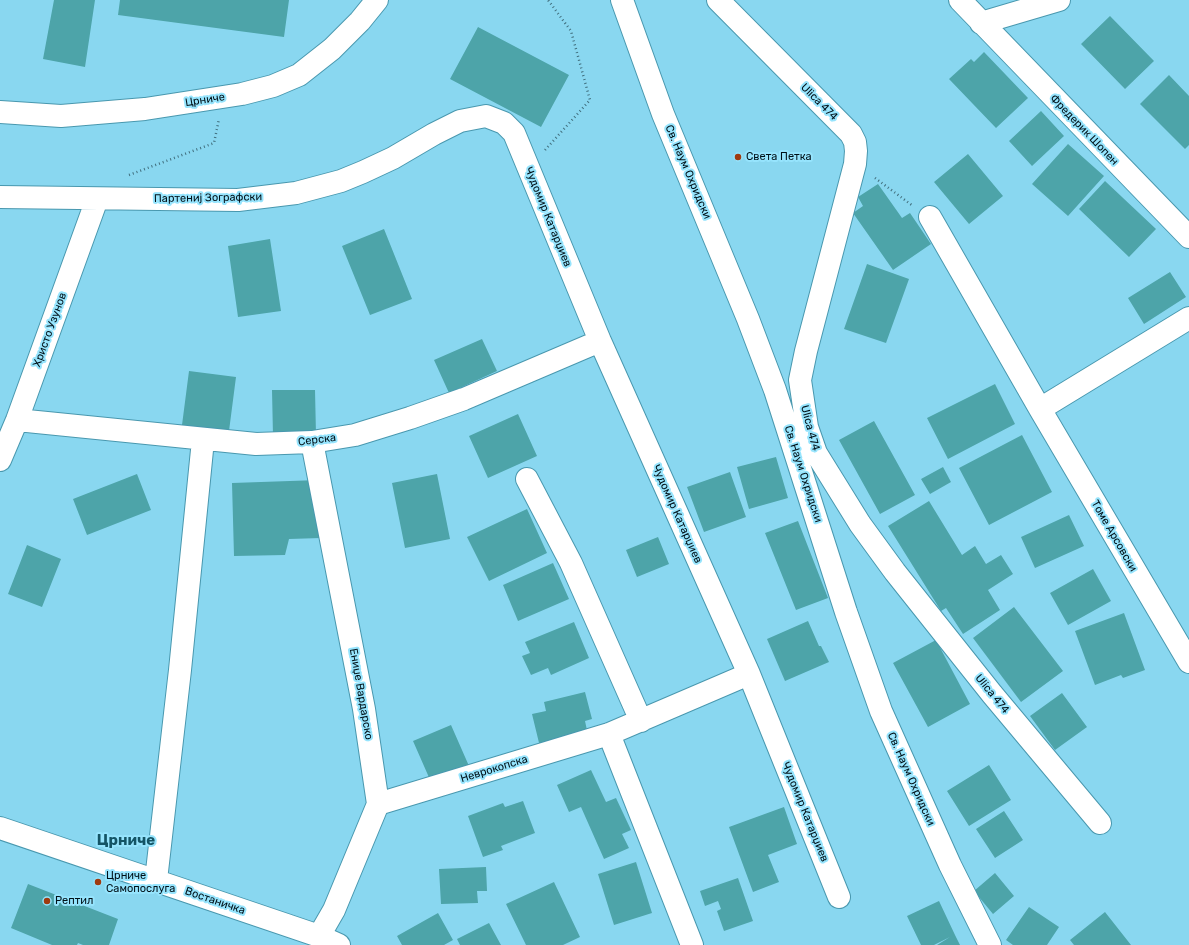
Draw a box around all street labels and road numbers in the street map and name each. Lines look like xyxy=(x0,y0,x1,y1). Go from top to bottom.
street label: Ulica 474 xyxy=(798,81,840,123)
street label: Црниче xyxy=(184,90,226,110)
street label: Фредерик Шопен xyxy=(1047,92,1121,168)
street label: Св. Наум Охридски xyxy=(662,123,714,221)
street label: Чудомир Катарџиев xyxy=(522,165,574,269)
street label: Партениј Зографски xyxy=(154,190,262,206)
street label: Христо Узунов xyxy=(30,291,70,369)
street label: Ulica 474 xyxy=(798,404,822,452)
street label: Св. Наум Охридски xyxy=(781,424,825,524)
street label: Серска xyxy=(297,431,337,449)
street label: Чудомир Катарџиев xyxy=(649,463,705,565)
street label: Томе Арсовски xyxy=(1088,498,1140,574)
street label: Ениџе Вардарско xyxy=(346,647,376,741)
street label: Ulica 474 xyxy=(972,672,1012,716)
street label: Св. Наум Охридски xyxy=(884,730,938,828)
street label: Неврокопска xyxy=(459,753,529,785)
street label: Чудомир Катарџиев xyxy=(779,760,831,864)
street label: Востаничка xyxy=(183,885,247,917)

